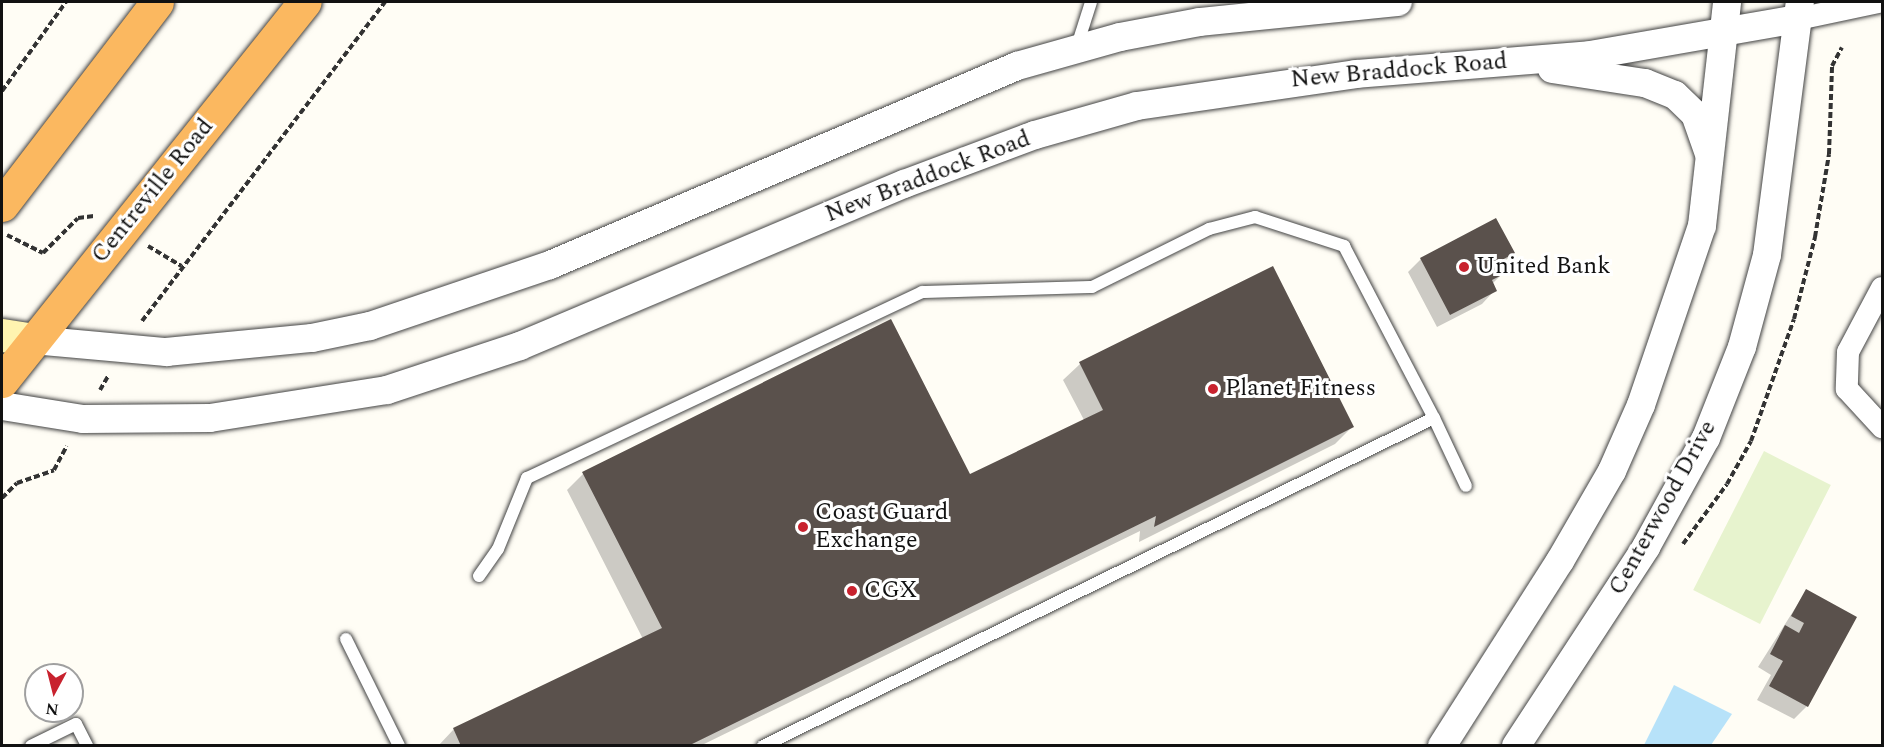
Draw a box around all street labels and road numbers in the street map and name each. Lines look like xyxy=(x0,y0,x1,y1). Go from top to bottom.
street label: New Braddock Road xyxy=(1290,47,1508,95)
street label: Centreville Road xyxy=(86,113,220,269)
street label: New Braddock Road xyxy=(822,125,1034,229)
street label: Centerwood Drive xyxy=(1603,416,1723,600)

